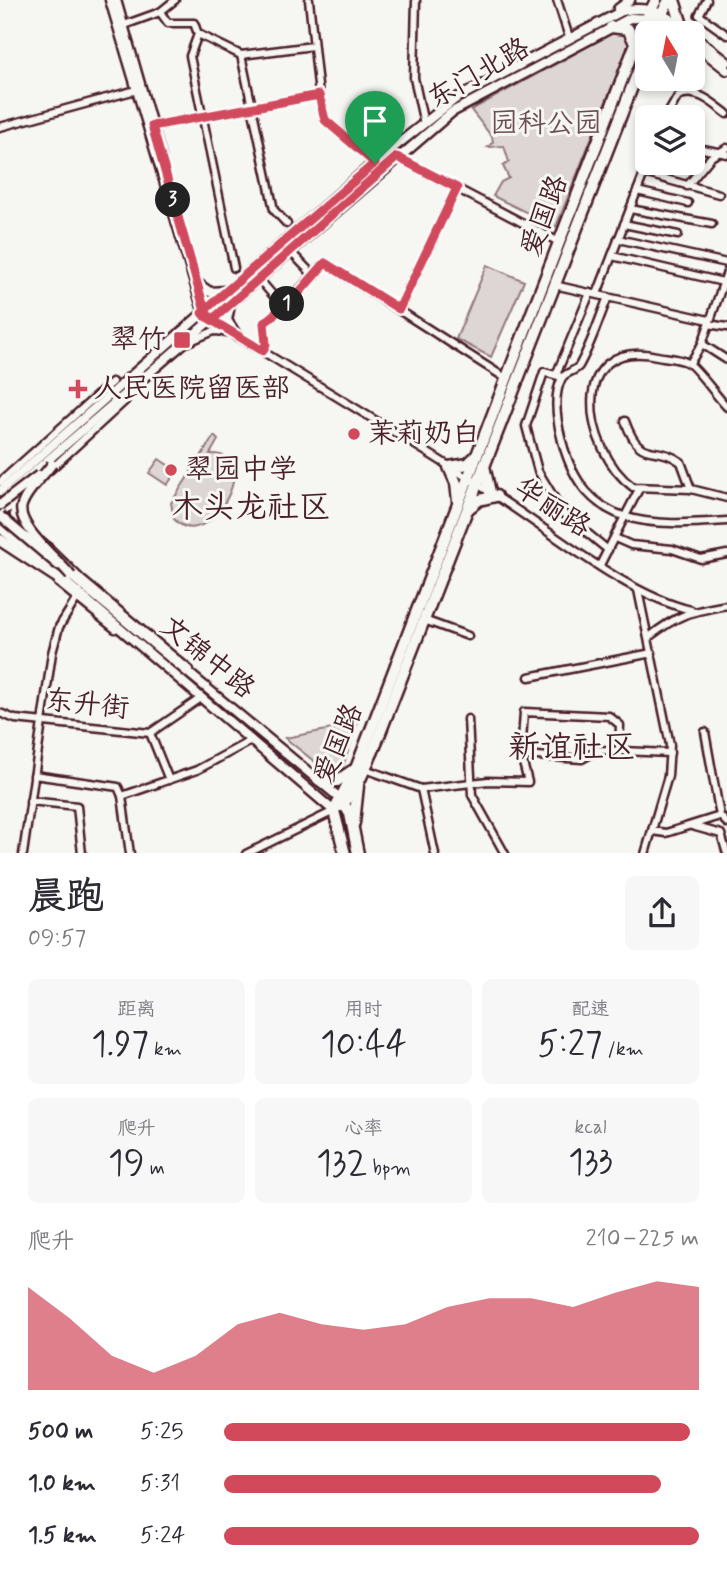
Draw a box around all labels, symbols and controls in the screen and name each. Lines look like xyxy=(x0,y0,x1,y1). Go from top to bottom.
north arrow xyxy=(635,21,705,91)
map controls xyxy=(635,21,705,175)
street label: 东门北路 xyxy=(421,30,537,118)
pin xyxy=(345,91,405,163)
icon: arrive xyxy=(356,102,394,140)
button: layers xyxy=(635,105,705,175)
park label: 园科公园 xyxy=(490,106,602,143)
street label: 爱国路 xyxy=(513,170,577,262)
pin: 3 xyxy=(156,182,190,218)
text: 3 xyxy=(168,187,177,212)
pin: 1 xyxy=(270,286,304,322)
text: 1 xyxy=(282,291,291,316)
place label: 翠竹 xyxy=(110,322,166,359)
marker: 翠竹 xyxy=(172,330,192,350)
place label: 人民医院留医部 xyxy=(94,371,290,408)
marker: 人民医院留医部 xyxy=(68,379,88,399)
place label: 茉莉奶白 xyxy=(368,416,480,453)
marker: 茉莉奶白 xyxy=(346,426,362,442)
place label: 翠园中学 xyxy=(185,452,297,489)
marker: 翠园中学 xyxy=(163,462,179,478)
street label: 华丽路 xyxy=(507,470,597,546)
district label: 木头龙社区 xyxy=(171,487,331,529)
street label: 文锦中路 xyxy=(152,608,262,708)
street label: 东升街 xyxy=(43,682,131,728)
street label: 爱国路 xyxy=(306,698,372,790)
district label: 新谊社区 xyxy=(508,727,636,769)
text: 晨跑 xyxy=(28,873,104,922)
button: share xyxy=(625,876,699,950)
text: 09:57 xyxy=(28,924,86,954)
text: 距离 xyxy=(117,997,156,1022)
text: 用时 xyxy=(344,997,383,1022)
text: 配速 xyxy=(571,997,610,1022)
text: 1.97 xyxy=(91,1022,149,1068)
text: 10:44 xyxy=(320,1022,407,1068)
text: 5:27 xyxy=(537,1022,602,1068)
text: km xyxy=(149,1037,182,1062)
text: /km xyxy=(602,1037,644,1062)
text: kcal xyxy=(575,1115,606,1140)
text: 爬升 xyxy=(117,1116,156,1141)
text: 心率 xyxy=(344,1116,383,1141)
text: 133 xyxy=(568,1140,613,1186)
text: 19 xyxy=(108,1141,145,1187)
text: 132 xyxy=(316,1141,367,1187)
text: m xyxy=(145,1156,165,1181)
text: bpm xyxy=(367,1156,411,1181)
text: 210–225 m xyxy=(586,1224,699,1254)
text: 爬升 xyxy=(28,1227,74,1257)
text: 500 m xyxy=(28,1417,93,1447)
text: 5:25 xyxy=(140,1417,183,1447)
text: 1.0 km xyxy=(28,1469,96,1499)
text: 5:31 xyxy=(140,1469,180,1499)
text: 1.5 km xyxy=(28,1521,97,1551)
text: 5:24 xyxy=(140,1521,185,1551)

